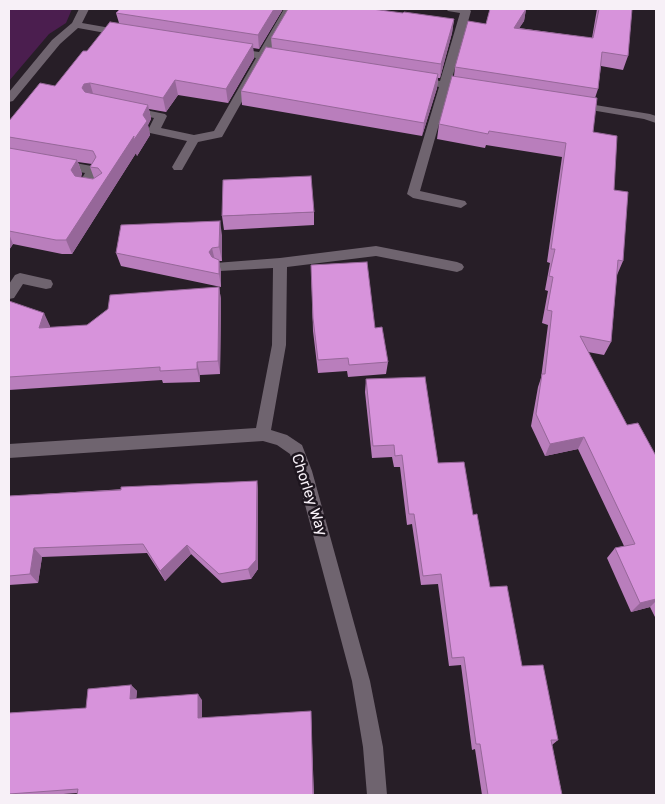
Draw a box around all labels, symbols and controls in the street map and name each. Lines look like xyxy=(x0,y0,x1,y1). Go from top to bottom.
street label: Chorley Way xyxy=(287,452,331,538)

